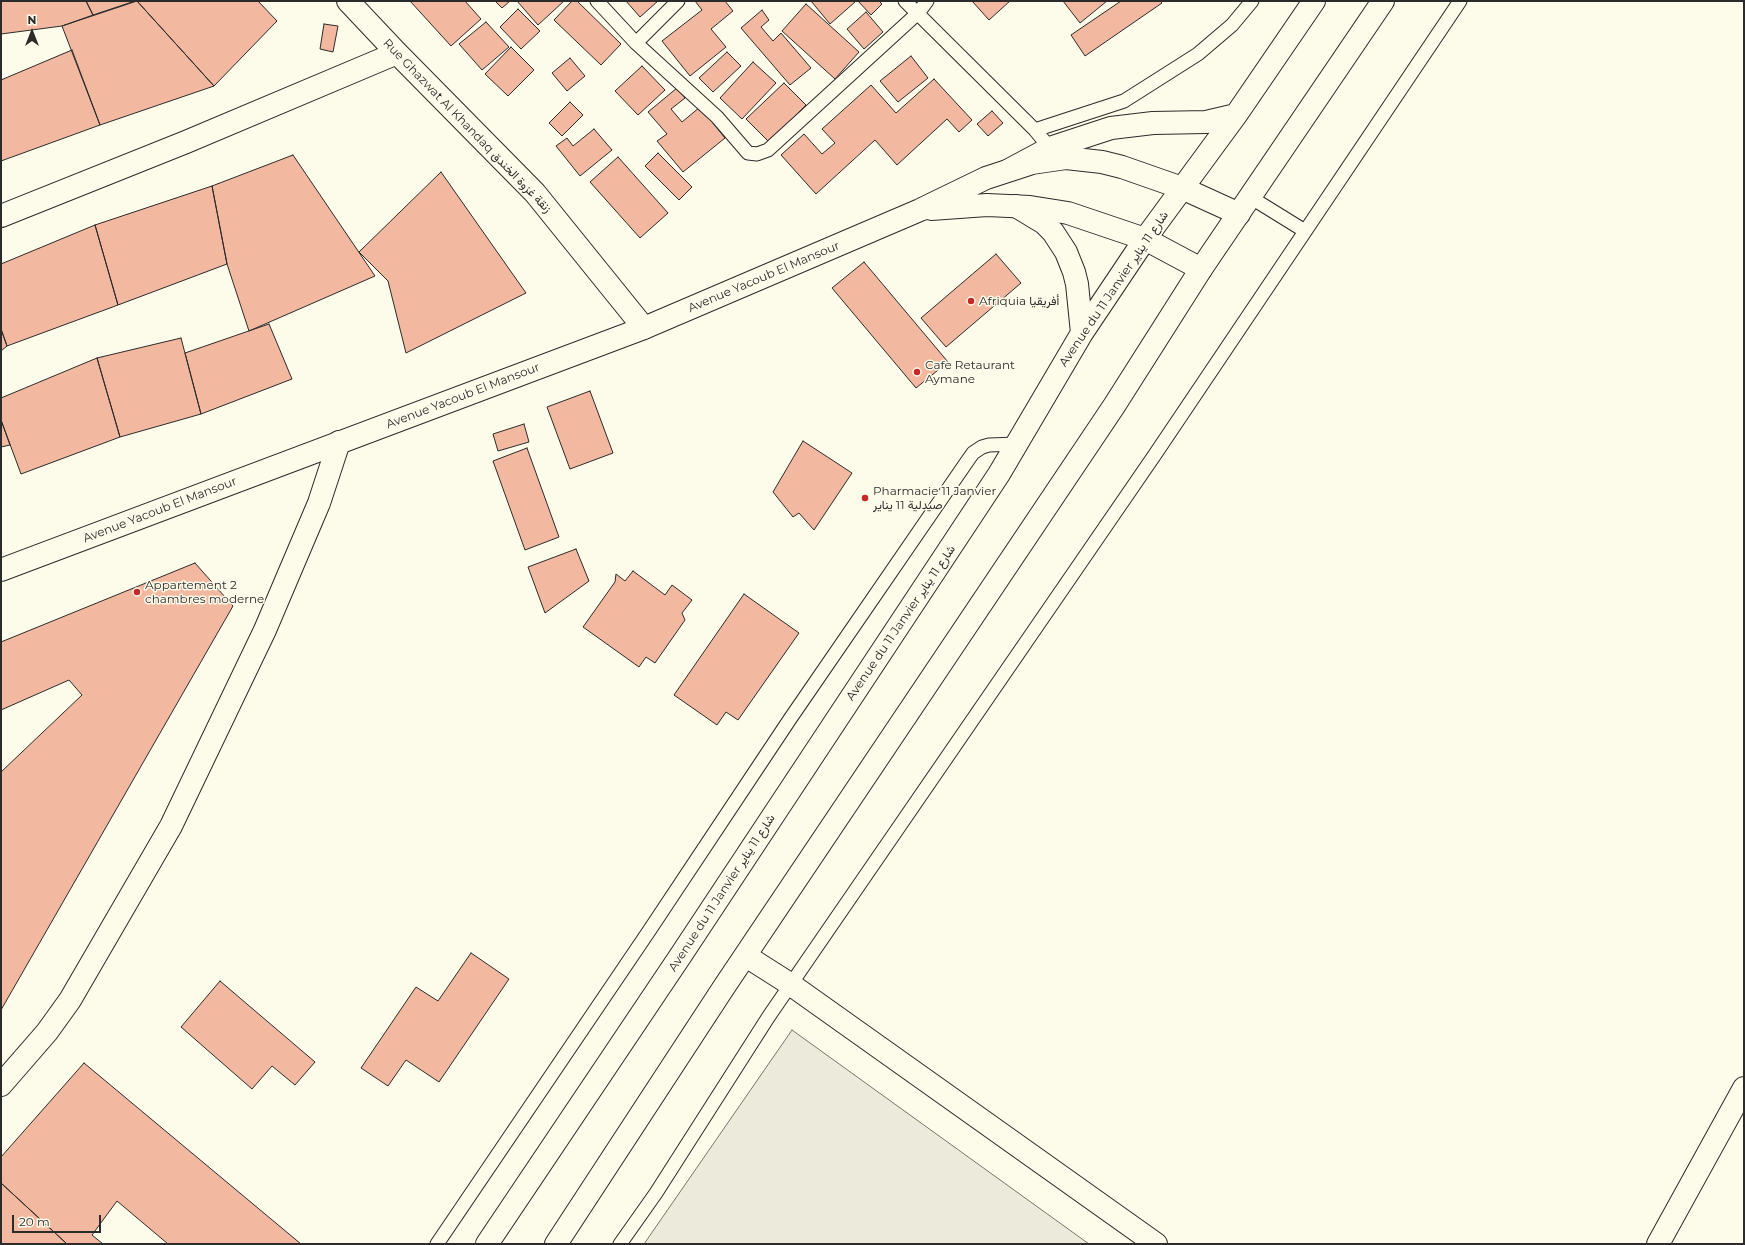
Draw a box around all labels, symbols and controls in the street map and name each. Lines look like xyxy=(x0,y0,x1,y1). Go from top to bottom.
north arrow xyxy=(12,12,52,52)
text: N xyxy=(28,13,36,27)
street label: Rue Ghazwat Al Khandaq زنقة غزوة الخندق xyxy=(380,36,554,216)
street label: Avenue du 11 Janvier شارع 11 يناير xyxy=(1056,209,1172,369)
street label: Avenue Yacoub El Mansour xyxy=(686,238,842,316)
place label: Afriquia أفريقيا xyxy=(979,294,1059,308)
marker: Afriquia أفريقيا xyxy=(966,296,976,306)
place label: Cafe Retaurant Aymane xyxy=(925,358,1015,386)
street label: Avenue Yacoub El Mansour xyxy=(384,360,542,432)
marker: Cafe Retaurant Aymane xyxy=(912,367,922,377)
street label: Avenue Yacoub El Mansour xyxy=(81,474,239,546)
place label: Pharmacie 11 Janvier صيدلية 11 يناير xyxy=(873,484,996,512)
marker: Pharmacie 11 Janvier صيدلية 11 يناير xyxy=(860,493,870,503)
street label: Avenue du 11 Janvier شارع 11 يناير xyxy=(843,543,959,703)
place label: Appartement 2 chambres moderne xyxy=(145,578,264,606)
marker: Appartement 2 chambres moderne xyxy=(132,587,142,597)
street label: Avenue du 11 Janvier شارع 11 يناير xyxy=(666,812,778,974)
scale bar xyxy=(14,1207,103,1233)
text: 20 m xyxy=(19,1214,50,1229)

